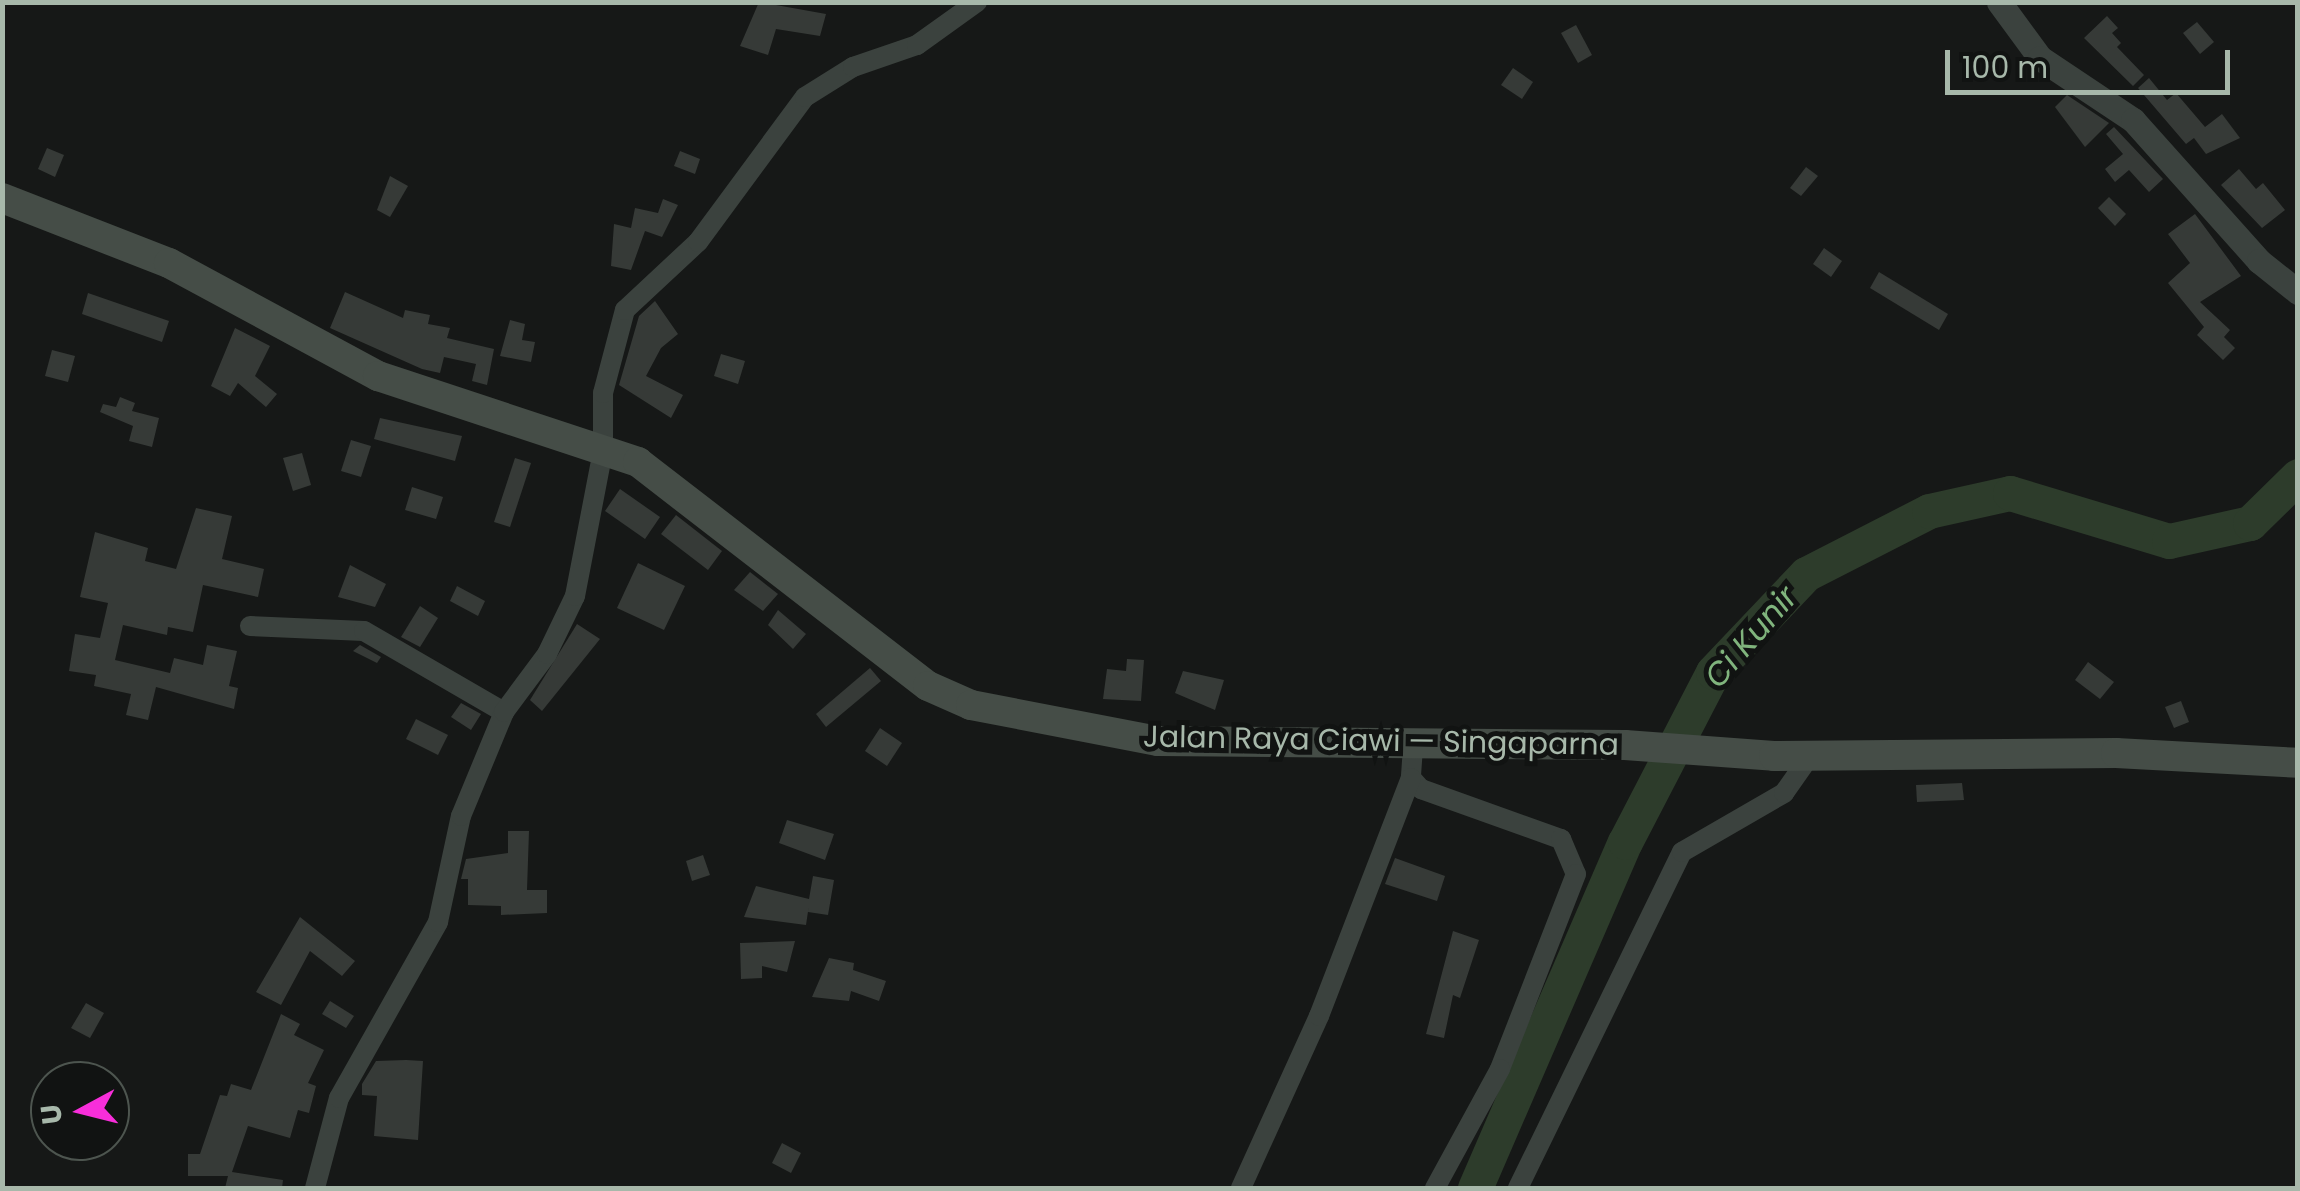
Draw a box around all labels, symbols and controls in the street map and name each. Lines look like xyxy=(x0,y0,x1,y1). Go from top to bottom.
scale bar xyxy=(1950,30,2235,92)
text: 100 m xyxy=(1962,46,2048,89)
water label: Ci Kunir xyxy=(1696,578,1806,696)
street label: Jalan Raya Ciawi — Singaparna xyxy=(1143,719,1619,763)
north arrow xyxy=(30,1061,130,1161)
text: U xyxy=(31,1102,72,1127)

